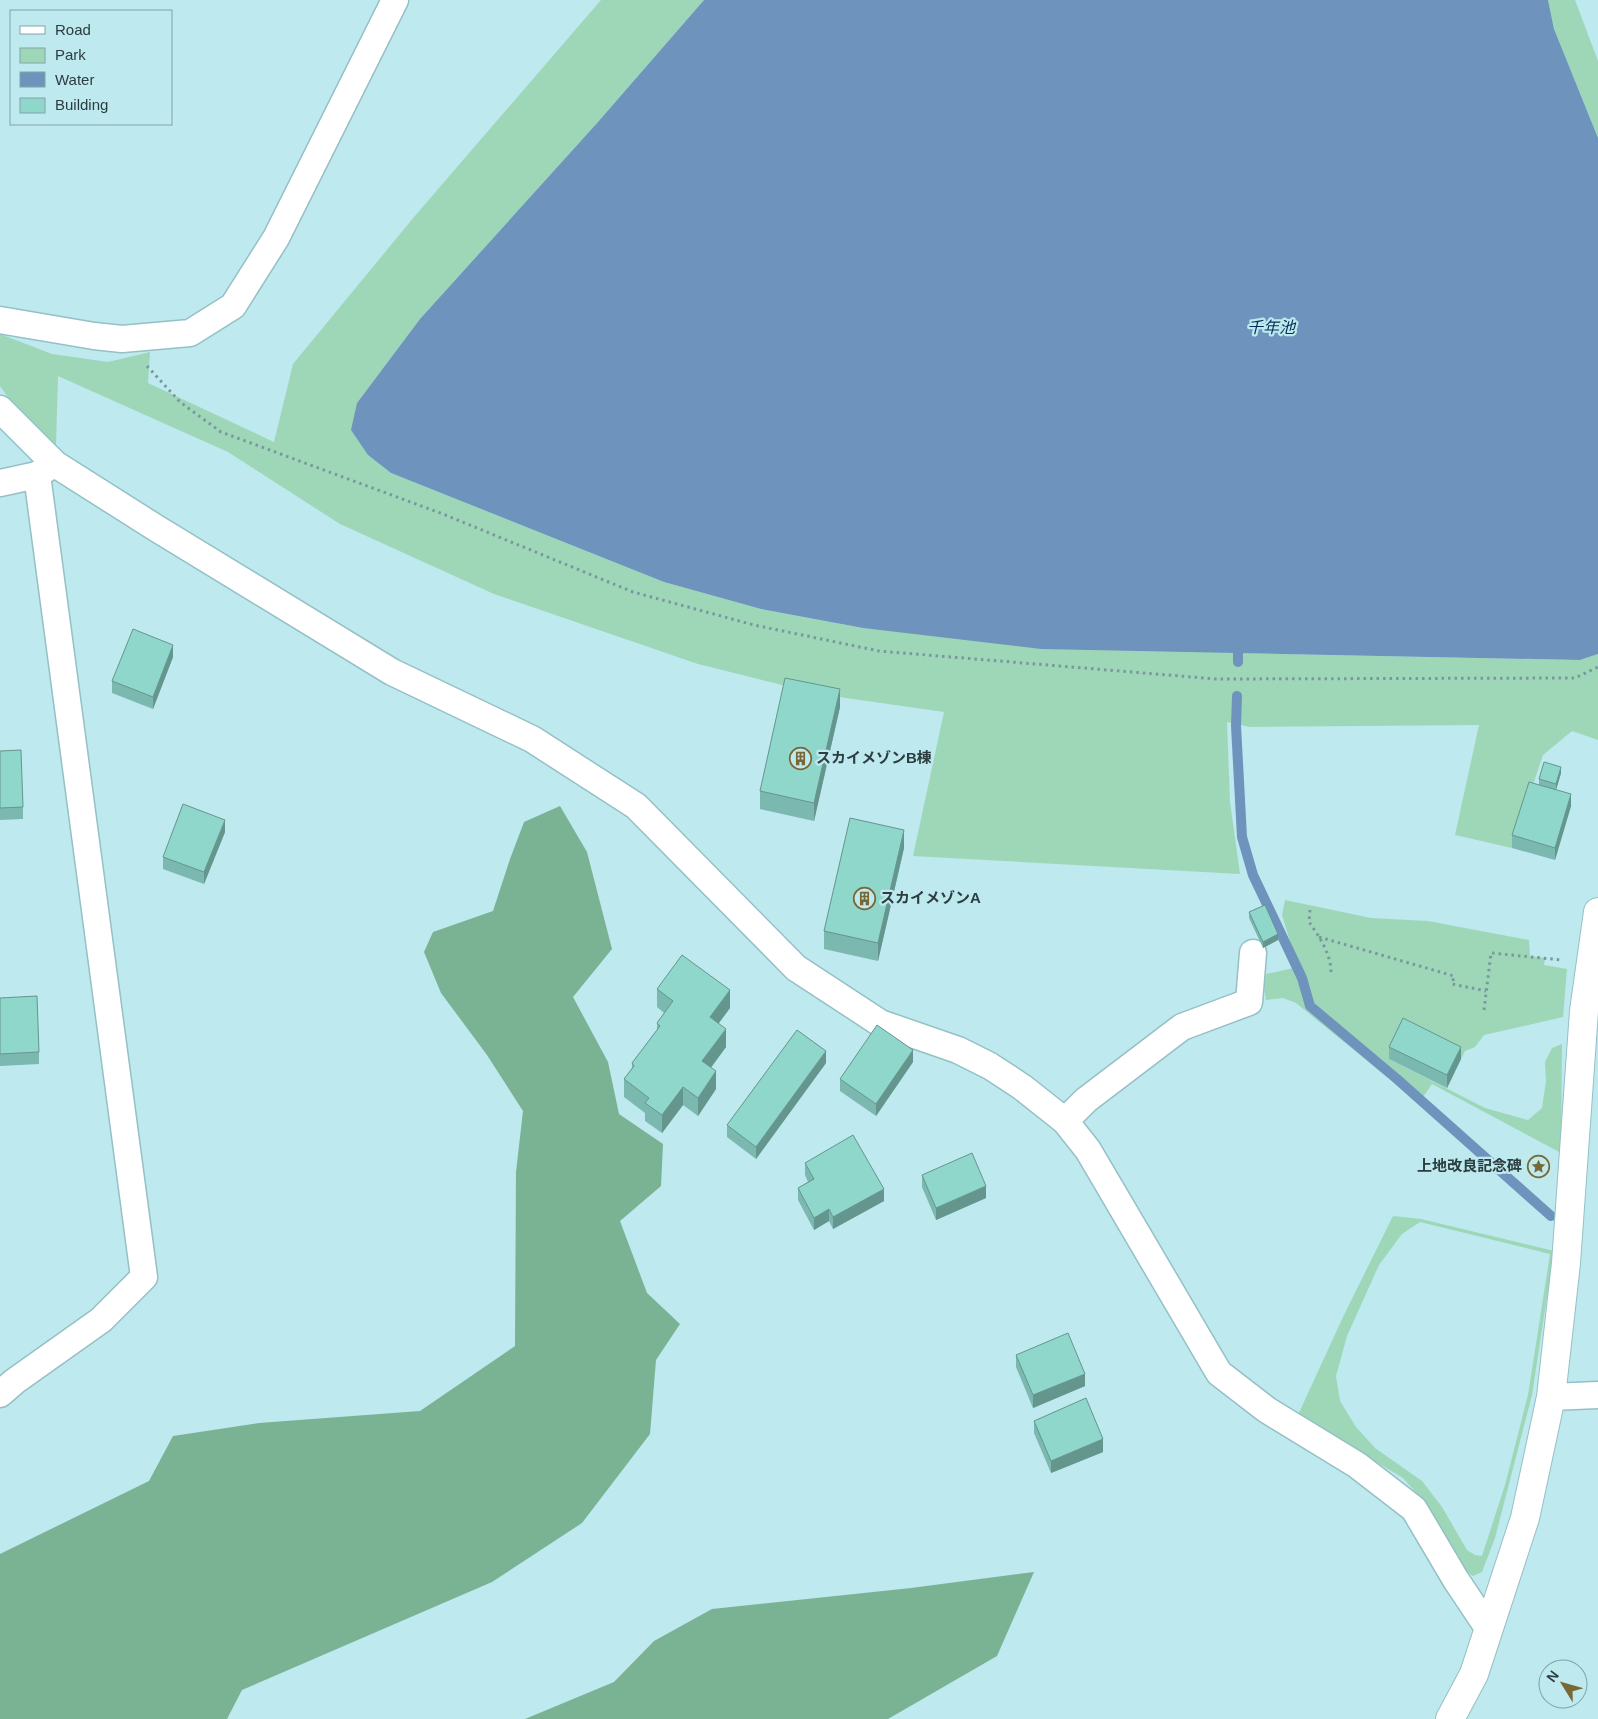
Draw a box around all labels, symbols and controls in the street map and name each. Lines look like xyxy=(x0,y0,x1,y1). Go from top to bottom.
legend xyxy=(10,10,172,125)
text: Road xyxy=(55,21,91,38)
text: Park xyxy=(55,46,86,63)
text: Water xyxy=(55,71,94,88)
text: Building xyxy=(55,96,108,113)
water label: 千年池 xyxy=(1247,319,1297,336)
building icon: スカイメゾンB棟 xyxy=(788,746,812,770)
place label: スカイメゾンB棟 xyxy=(816,749,932,766)
building icon: スカイメゾンA xyxy=(852,886,876,910)
place label: スカイメゾンA xyxy=(880,889,981,906)
place icon: 上地改良記念碑 xyxy=(1526,1154,1550,1178)
place label: 上地改良記念碑 xyxy=(1417,1157,1522,1174)
north arrow xyxy=(1538,1659,1588,1709)
text: N xyxy=(1543,1667,1562,1685)

